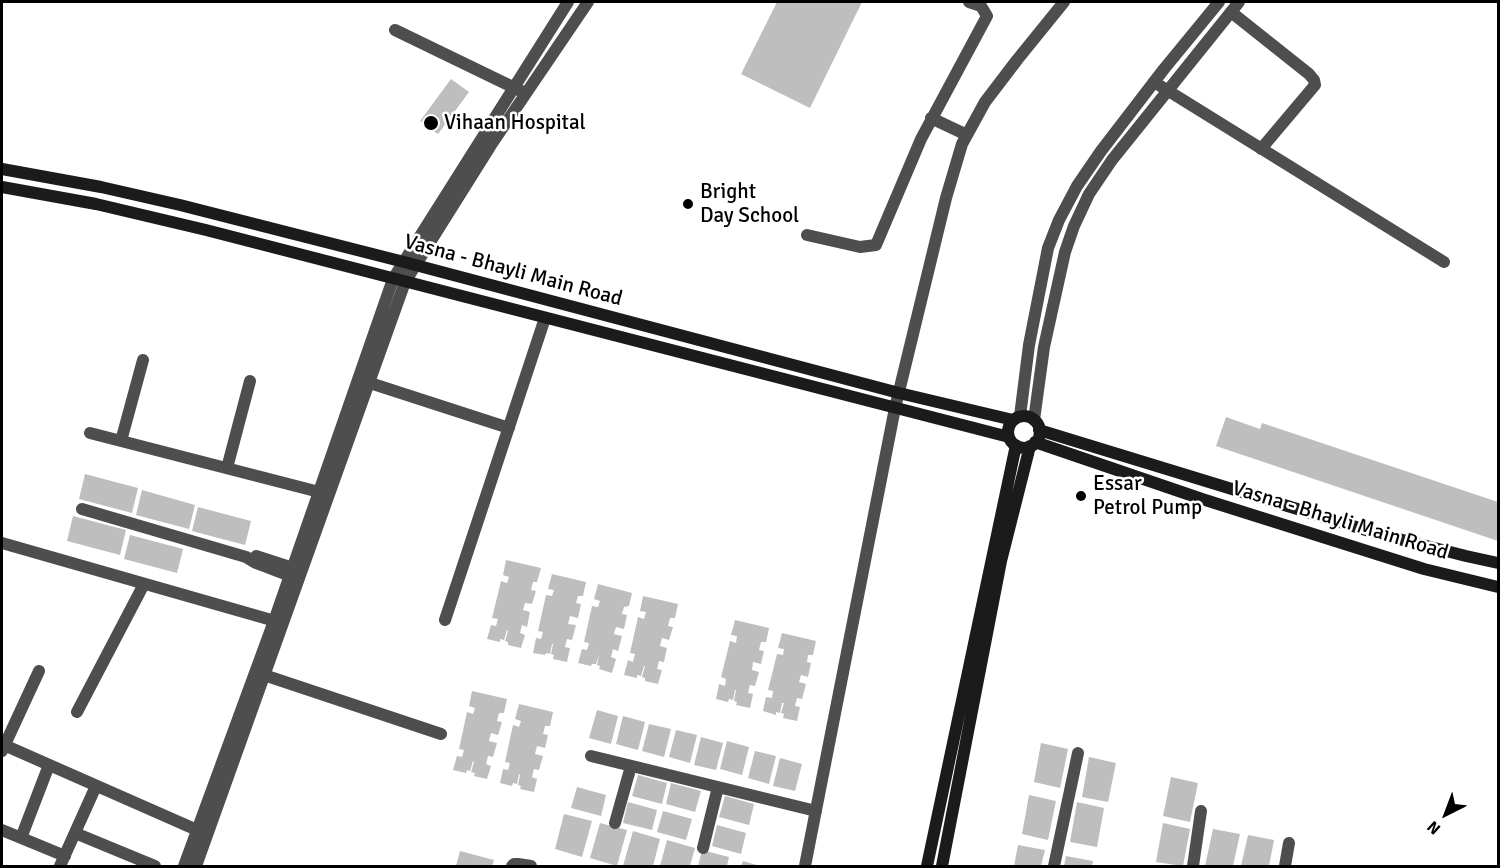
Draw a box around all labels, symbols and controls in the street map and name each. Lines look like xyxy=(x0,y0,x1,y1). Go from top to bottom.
place label: Vihaan Hospital xyxy=(444,110,586,136)
marker: Vihaan Hospital xyxy=(422,114,440,132)
place label: Bright Day School xyxy=(700,179,799,229)
marker: Bright Day School xyxy=(681,197,695,211)
street label: Vasna - Bhayli Main Road xyxy=(401,230,625,312)
place label: Essar Petrol Pump xyxy=(1093,471,1202,521)
street label: Vasna - Bhayli Main Road xyxy=(1229,476,1451,566)
marker: Essar Petrol Pump xyxy=(1074,489,1088,503)
north arrow xyxy=(1416,784,1476,844)
text: N xyxy=(1423,816,1445,839)

